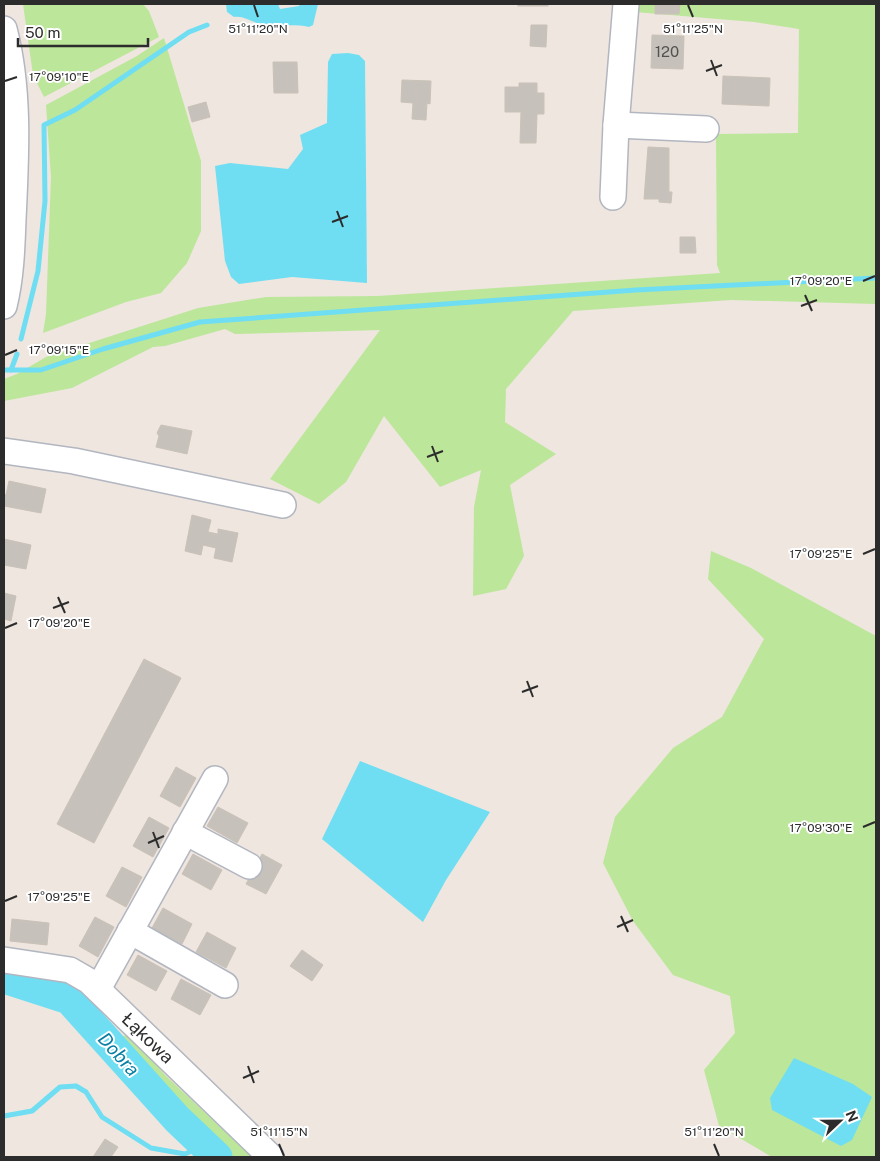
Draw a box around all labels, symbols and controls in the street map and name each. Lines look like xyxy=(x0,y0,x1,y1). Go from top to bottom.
scale bar xyxy=(18,15,148,47)
text: 51°11'20"N xyxy=(228,22,288,36)
text: 51°11'25"N xyxy=(663,22,723,36)
text: 50 m xyxy=(25,24,60,41)
house number: 120 xyxy=(655,43,679,60)
text: 17°09'10"E xyxy=(29,70,89,84)
text: 17°09'20"E xyxy=(790,274,852,288)
text: 17°09'15"E xyxy=(29,343,89,357)
text: 17°09'25"E xyxy=(790,547,852,561)
text: 17°09'20"E xyxy=(28,616,90,630)
text: 17°09'30"E xyxy=(790,821,852,835)
text: 17°09'25"E xyxy=(28,890,90,904)
street label: Łąkowa xyxy=(118,1008,178,1068)
water label: Dobra xyxy=(94,1028,144,1080)
north arrow xyxy=(815,1096,865,1146)
text: N xyxy=(843,1108,862,1124)
text: 51°11'15"N xyxy=(250,1125,308,1139)
text: 51°11'20"N xyxy=(684,1125,744,1139)

